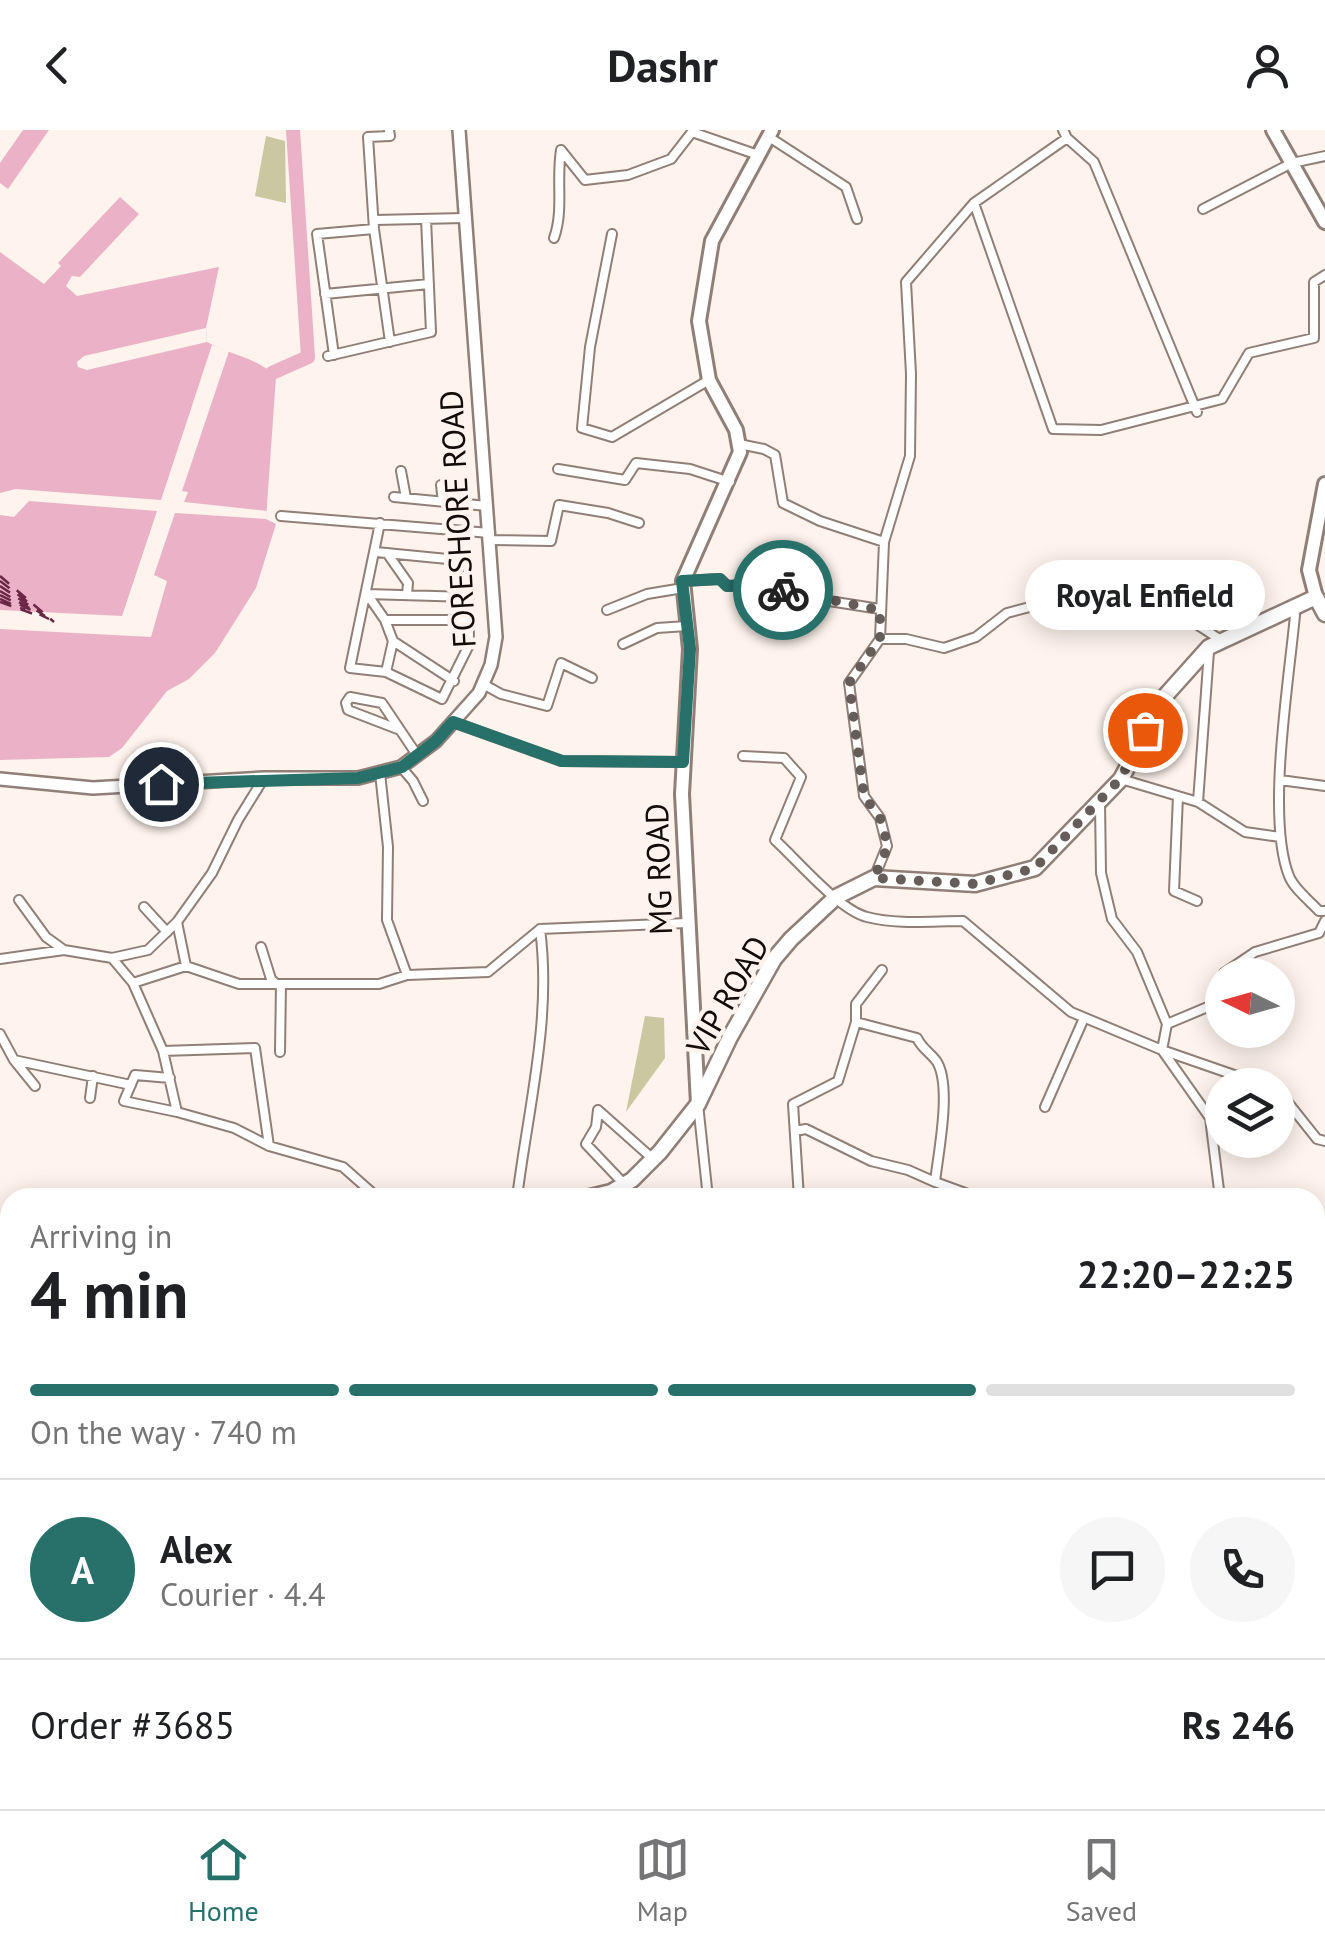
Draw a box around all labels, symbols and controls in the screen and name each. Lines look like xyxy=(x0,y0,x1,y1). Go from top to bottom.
text: Dashr xyxy=(607,36,718,94)
icon: back xyxy=(30,38,85,93)
icon: person xyxy=(1240,38,1295,93)
street label: FORESHORE ROAD xyxy=(429,389,485,649)
courier xyxy=(733,540,833,640)
callout: Royal Enfield xyxy=(1025,560,1265,630)
icon: bike xyxy=(756,563,811,618)
text: Royal Enfield xyxy=(1056,574,1234,616)
pin xyxy=(1103,688,1188,773)
icon: bag xyxy=(1118,703,1173,758)
pin xyxy=(119,742,204,827)
icon: home xyxy=(134,757,189,812)
street label: MG ROAD xyxy=(635,802,681,936)
street label: VIP ROAD xyxy=(676,928,778,1063)
north arrow xyxy=(1205,958,1295,1048)
map controls xyxy=(1205,958,1295,1158)
button: layers xyxy=(1205,1068,1295,1158)
text: Arriving in xyxy=(30,1215,172,1257)
text: 22:20–22:25 xyxy=(1077,1249,1295,1298)
text: 4 min xyxy=(30,1252,189,1336)
text: On the way · 740 m xyxy=(30,1411,297,1453)
button: chat xyxy=(1060,1517,1165,1622)
button: phone xyxy=(1190,1517,1295,1622)
text: Alex xyxy=(160,1524,233,1573)
text: A xyxy=(71,1545,94,1594)
text: Courier · 4.4 xyxy=(160,1573,326,1615)
text: Order #3685 xyxy=(30,1700,235,1749)
text: Rs 246 xyxy=(1182,1700,1295,1749)
tab: Home xyxy=(188,1832,259,1929)
tab: Map xyxy=(635,1832,690,1929)
tab: Saved xyxy=(1066,1832,1137,1929)

